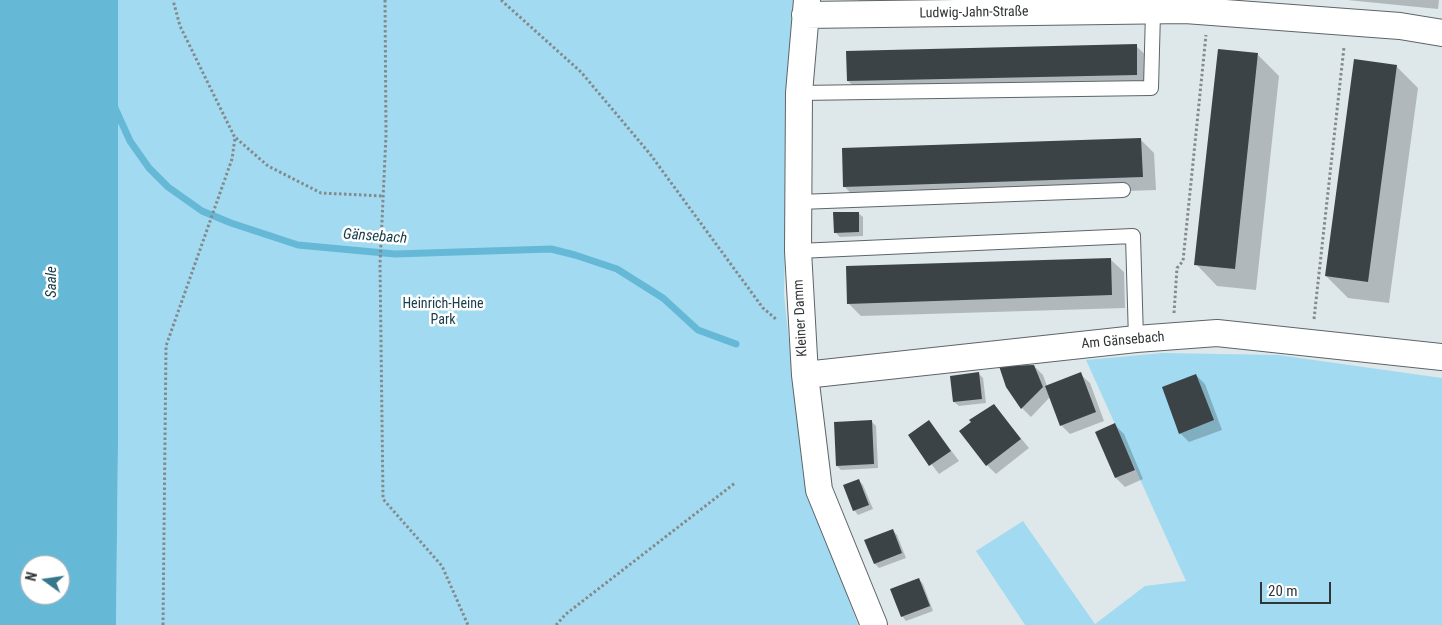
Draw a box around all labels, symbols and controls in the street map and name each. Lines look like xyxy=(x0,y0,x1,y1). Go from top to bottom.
street label: Ludwig-Jahn-Straße xyxy=(919,4,1029,22)
water label: Gänsebach xyxy=(342,226,408,248)
water label: Saale xyxy=(43,266,61,298)
street label: Kleiner Damm xyxy=(791,279,811,357)
park label: Heinrich-Heine Park xyxy=(402,296,484,328)
street label: Am Gänsebach xyxy=(1081,329,1165,353)
north arrow xyxy=(20,555,70,605)
text: N xyxy=(23,571,40,583)
scale bar xyxy=(1262,572,1333,604)
text: 20 m xyxy=(1268,582,1298,600)

